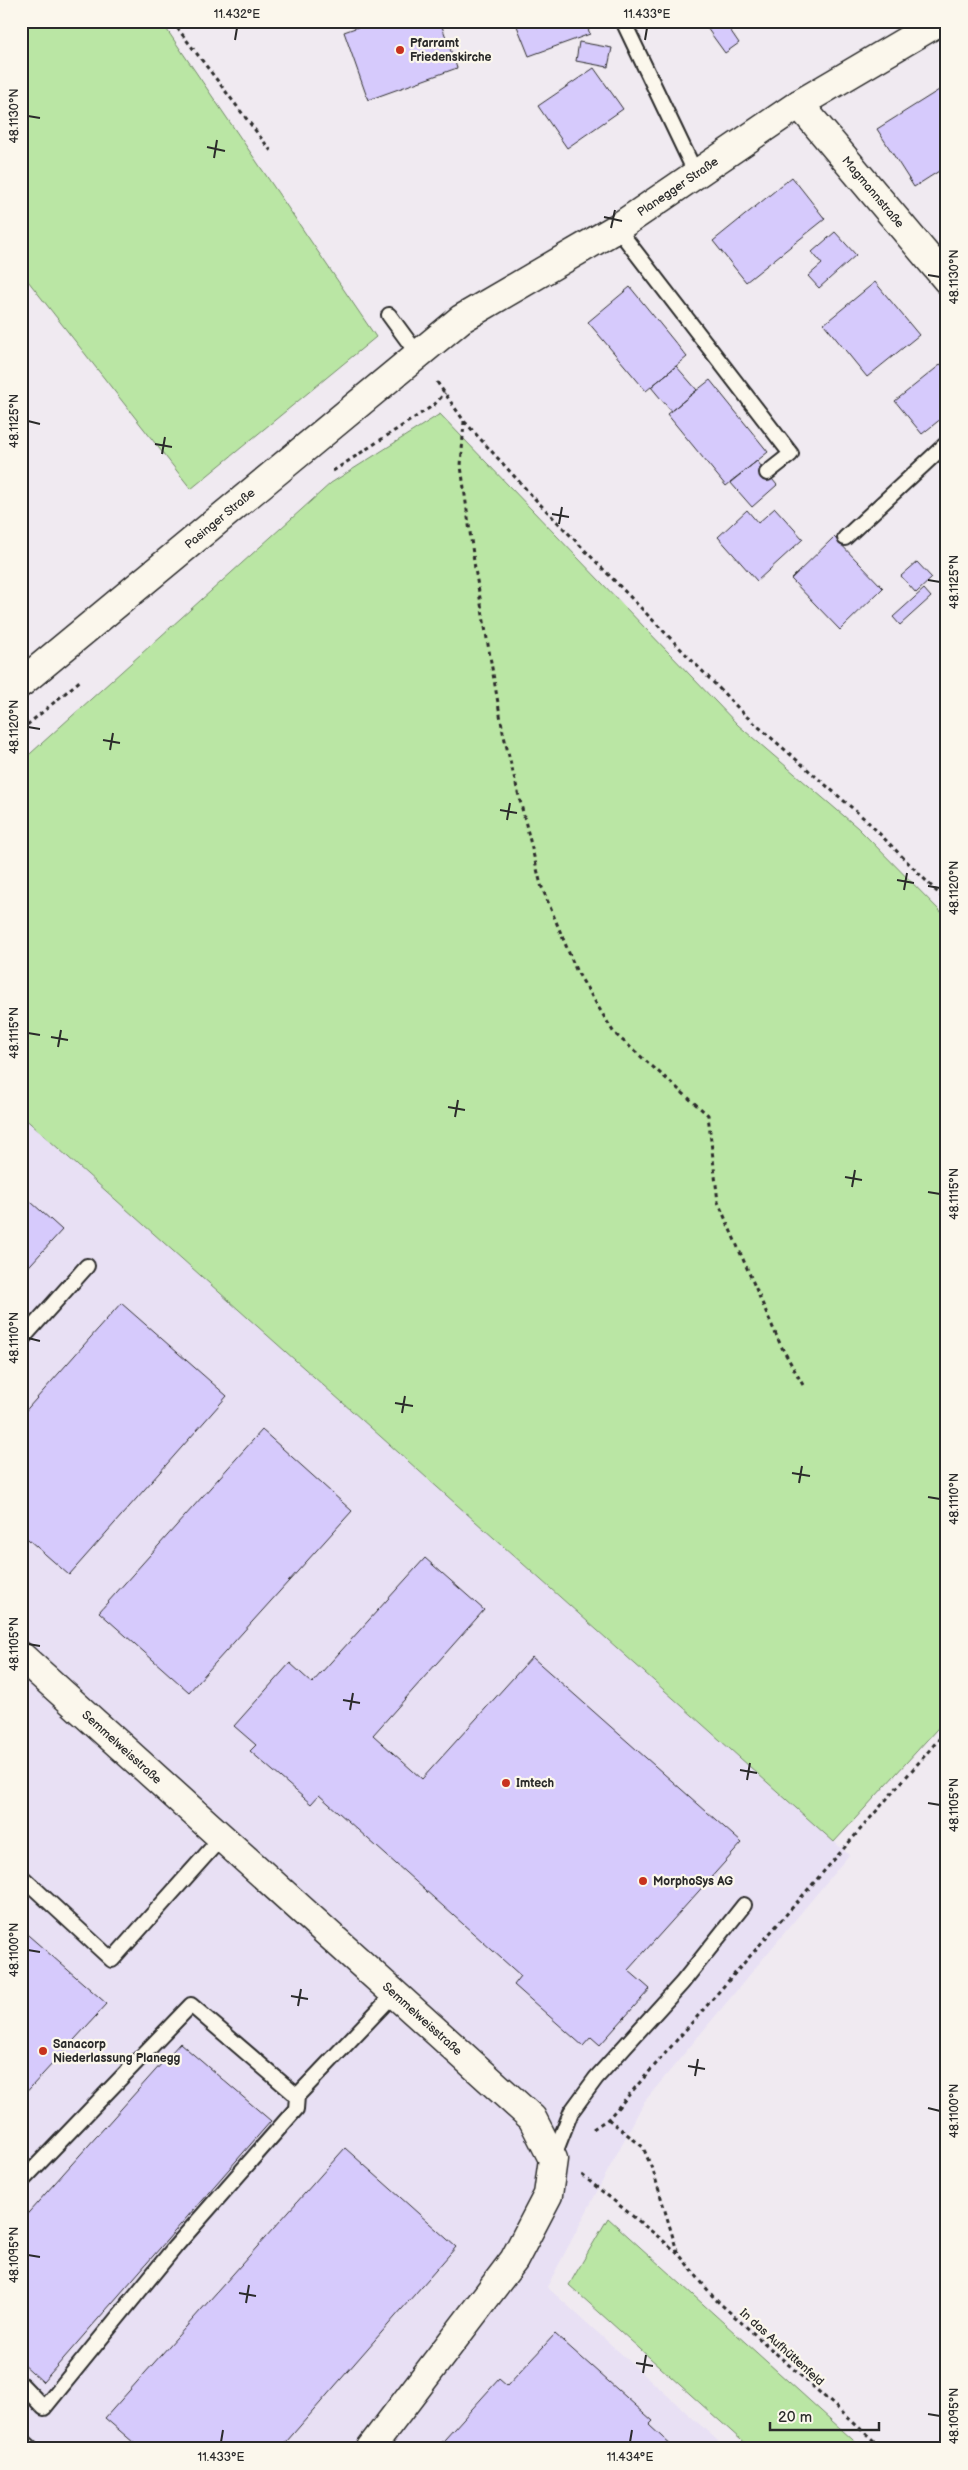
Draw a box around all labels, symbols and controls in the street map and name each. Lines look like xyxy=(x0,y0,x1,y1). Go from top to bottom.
text: 11.432°E xyxy=(214,7,260,22)
text: 11.433°E xyxy=(624,7,671,22)
place label: Pfarramt Friedenskirche xyxy=(410,36,491,65)
marker: Pfarramt Friedenskirche xyxy=(394,44,406,56)
text: 48.1130°N xyxy=(7,89,22,143)
street label: Planegger Straße xyxy=(634,154,721,220)
street label: Magmannstraße xyxy=(838,154,907,231)
text: 48.1130°N xyxy=(947,250,962,304)
text: 48.1125°N xyxy=(7,394,22,448)
street label: Pasinger Straße xyxy=(182,486,258,552)
text: 48.1125°N xyxy=(947,555,962,609)
text: 48.1120°N xyxy=(7,700,22,754)
text: 48.1120°N xyxy=(947,861,962,915)
text: 48.1115°N xyxy=(7,1007,22,1059)
text: 48.1115°N xyxy=(947,1168,962,1220)
text: 48.1110°N xyxy=(7,1312,22,1364)
text: 48.1110°N xyxy=(947,1473,962,1525)
text: 48.1105°N xyxy=(7,1617,22,1671)
street label: Semmelweisstraße xyxy=(79,1708,165,1787)
place label: Imtech xyxy=(516,1776,554,1791)
marker: Imtech xyxy=(500,1777,512,1789)
text: 48.1105°N xyxy=(947,1778,962,1832)
place label: MorphoSys AG xyxy=(653,1874,733,1889)
marker: MorphoSys AG xyxy=(637,1875,649,1887)
text: 48.1100°N xyxy=(7,1923,22,1977)
street label: Semmelweisstraße xyxy=(379,1979,465,2059)
place label: Sanacorp Niederlassung Planegg xyxy=(53,2037,181,2066)
marker: Sanacorp Niederlassung Planegg xyxy=(37,2045,49,2057)
text: 48.1100°N xyxy=(947,2084,962,2138)
text: 48.1095°N xyxy=(7,2227,22,2283)
street label: In das Aufhüttenfeld xyxy=(736,2306,827,2389)
text: 48.1095°N xyxy=(947,2388,962,2444)
scale bar xyxy=(770,2400,879,2432)
text: 20 m xyxy=(778,2408,812,2427)
text: 11.433°E xyxy=(198,2450,245,2465)
text: 11.434°E xyxy=(607,2450,653,2465)

